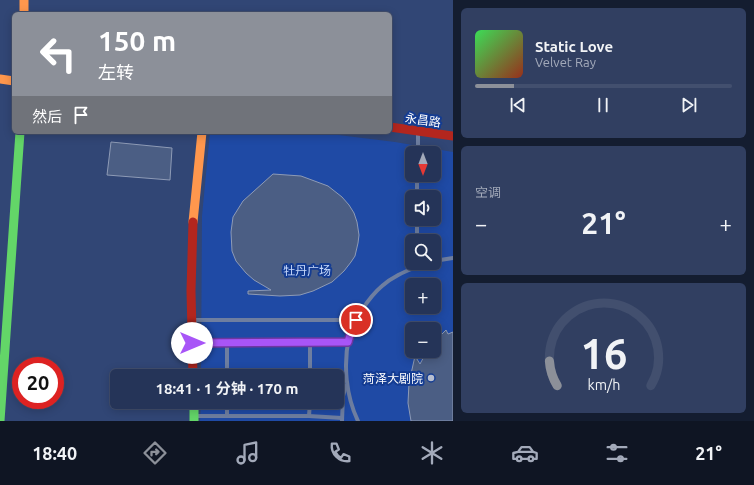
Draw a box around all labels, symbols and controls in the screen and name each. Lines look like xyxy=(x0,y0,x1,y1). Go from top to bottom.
text: 150 m xyxy=(98,25,176,56)
icon: left xyxy=(32,28,84,80)
text: Static Love xyxy=(535,38,613,55)
text: Velvet Ray xyxy=(535,55,596,69)
text: 左转 xyxy=(98,62,134,82)
icon: previous xyxy=(507,94,529,116)
icon: pause xyxy=(592,94,614,116)
icon: next xyxy=(678,94,700,116)
icon: arrive xyxy=(70,104,92,126)
text: 然后 xyxy=(32,108,62,125)
street label: 永昌路 xyxy=(404,111,442,129)
north arrow xyxy=(405,146,441,182)
map controls xyxy=(405,146,441,358)
text: 空调 xyxy=(475,185,501,199)
button: sound xyxy=(405,190,441,226)
text: 21° xyxy=(581,206,626,240)
text: − xyxy=(475,211,487,236)
text: + xyxy=(720,211,732,236)
button: search xyxy=(405,234,441,270)
park label: 牡丹广场 xyxy=(283,264,331,277)
button: + xyxy=(405,278,441,314)
pin xyxy=(339,303,373,337)
icon: arrive xyxy=(345,309,367,331)
position arrow xyxy=(171,322,213,364)
button: − xyxy=(405,322,441,358)
text: 16 xyxy=(580,330,627,377)
speed limit sign: 20 xyxy=(12,357,64,409)
place label: 菏泽大剧院 xyxy=(363,372,423,385)
marker: 菏泽大剧院 xyxy=(426,373,436,383)
text: km/h xyxy=(587,377,620,393)
text: 18:41 · 1 分钟 · 170 m xyxy=(155,380,299,397)
icon: directions xyxy=(141,439,169,467)
icon: music xyxy=(234,439,262,467)
icon: phone xyxy=(326,439,354,467)
icon: climate xyxy=(418,439,446,467)
icon: car xyxy=(511,439,539,467)
icon: filters xyxy=(603,439,631,467)
text: 18:40 xyxy=(32,443,77,463)
text: 21° xyxy=(695,443,722,463)

